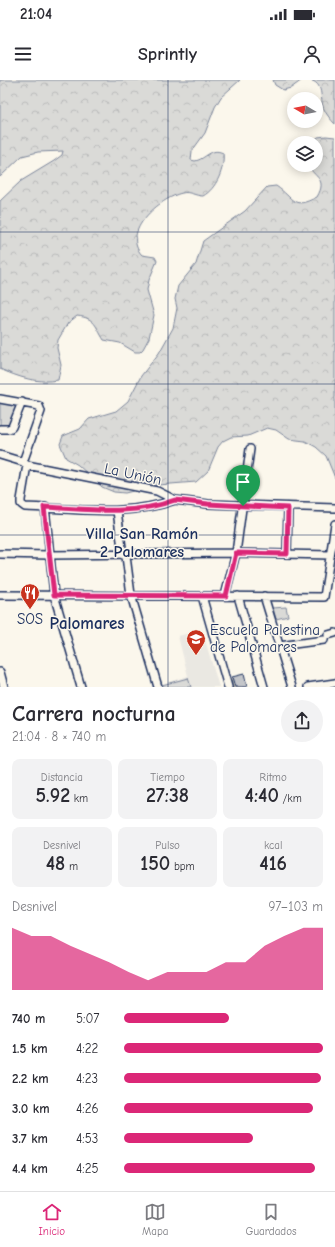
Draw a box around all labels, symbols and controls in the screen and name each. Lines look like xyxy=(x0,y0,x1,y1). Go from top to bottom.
text: 21:04 xyxy=(20,5,52,23)
icon: menu xyxy=(12,43,34,65)
icon: person xyxy=(301,43,323,65)
text: Sprintly xyxy=(138,44,197,65)
north arrow xyxy=(287,92,323,128)
map controls xyxy=(287,92,323,172)
button: layers xyxy=(287,136,323,172)
street label: La Unión xyxy=(103,459,163,489)
pin xyxy=(226,465,260,506)
icon: arrive xyxy=(232,471,254,493)
district label: Villa San Ramón 2 Palomares xyxy=(86,525,198,561)
restaurant icon: SOS xyxy=(19,582,41,610)
place label: SOS xyxy=(17,610,43,628)
district label: Palomares xyxy=(50,614,124,633)
place label: Escuela Palestina de Palomares xyxy=(210,621,320,656)
school or university icon: Escuela Palestina de Palomares xyxy=(185,628,207,656)
button: share xyxy=(281,700,323,742)
text: Carrera nocturna xyxy=(12,701,176,727)
text: 21:04 · 8 × 740 m xyxy=(12,729,106,744)
text: Distancia xyxy=(41,771,83,784)
text: Tiempo xyxy=(150,771,185,784)
text: Ritmo xyxy=(260,771,287,784)
text: 5.92 xyxy=(35,784,70,807)
text: 27:38 xyxy=(146,784,189,807)
text: 4:40 xyxy=(245,784,279,807)
text: km xyxy=(70,792,88,805)
text: /km xyxy=(279,792,302,805)
text: Desnivel xyxy=(43,839,81,852)
text: Pulso xyxy=(155,839,180,852)
text: kcal xyxy=(264,839,282,852)
text: 48 xyxy=(46,852,65,875)
text: 150 xyxy=(140,852,170,875)
text: 416 xyxy=(259,852,287,875)
text: m xyxy=(65,860,78,873)
text: bpm xyxy=(170,860,195,873)
text: Desnivel xyxy=(12,899,57,914)
text: 97–103 m xyxy=(268,899,323,914)
text: 740 m xyxy=(12,1011,45,1026)
text: 5:07 xyxy=(76,1011,99,1026)
text: 1.5 km xyxy=(12,1041,48,1056)
text: 4:22 xyxy=(76,1041,98,1056)
text: 2.2 km xyxy=(12,1071,49,1086)
text: 4:23 xyxy=(76,1071,98,1086)
text: 3.0 km xyxy=(12,1101,50,1116)
text: 4:26 xyxy=(76,1101,99,1116)
text: 3.7 km xyxy=(12,1131,48,1146)
text: 4:53 xyxy=(76,1131,98,1146)
text: 4.4 km xyxy=(12,1161,48,1176)
text: 4:25 xyxy=(76,1161,99,1176)
tab: Inicio xyxy=(39,1201,65,1238)
tab: Mapa xyxy=(142,1201,169,1238)
tab: Guardados xyxy=(246,1201,296,1238)

